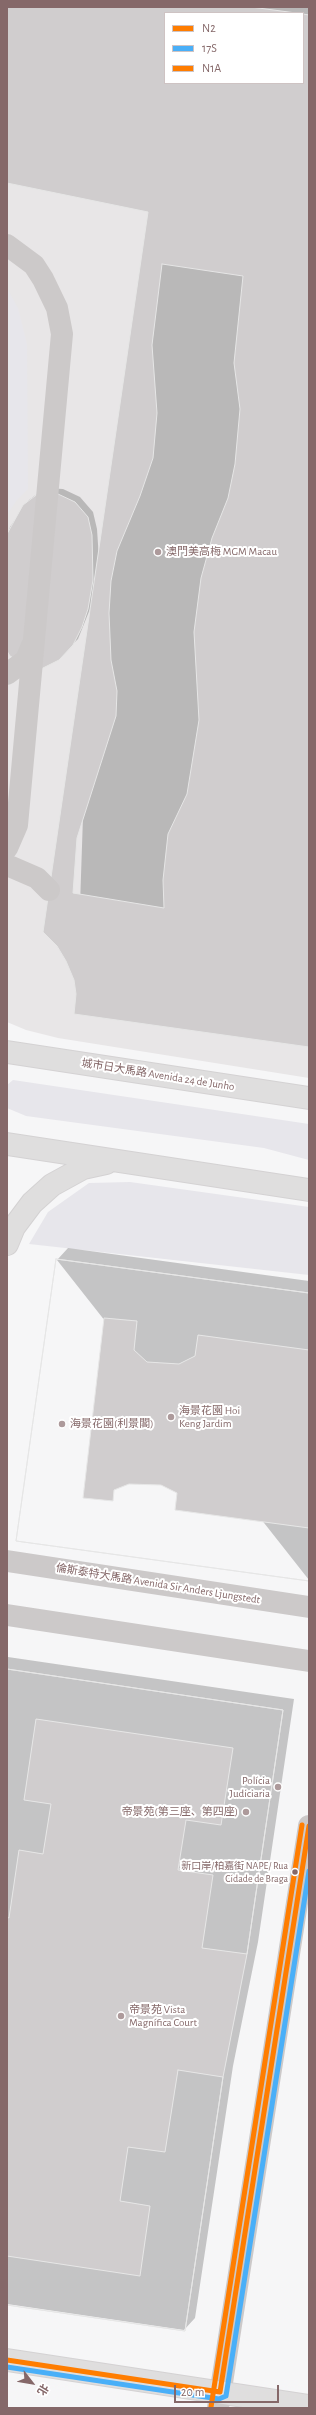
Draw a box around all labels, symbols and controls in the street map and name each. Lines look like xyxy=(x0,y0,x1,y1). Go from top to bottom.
legend xyxy=(164,12,304,84)
text: N2 xyxy=(202,22,216,34)
text: 17S xyxy=(202,42,217,54)
text: N1A xyxy=(202,62,221,74)
place label: 澳門美高梅 MGM Macau xyxy=(166,545,277,559)
marker: 澳門美高梅 MGM Macau xyxy=(153,547,163,557)
street label: 城市日大馬路 Avenida 24 de Junho xyxy=(81,1056,235,1094)
place label: 海景花園 Hoi Keng Jardim xyxy=(179,1404,240,1430)
marker: 海景花園 Hoi Keng Jardim xyxy=(166,1412,176,1422)
place label: 海景花園(利景閣) xyxy=(70,1417,154,1431)
marker: 海景花園(利景閣) xyxy=(57,1419,67,1429)
street label: 倫斯泰特大馬路 Avenida Sir Anders Ljungstedt xyxy=(55,1561,261,1607)
place label: Polícia Judiciaria xyxy=(230,1774,270,1800)
marker: Polícia Judiciaria xyxy=(273,1782,283,1792)
place label: 帝景苑(第三座、第四座) xyxy=(121,1805,238,1819)
marker: 帝景苑(第三座、第四座) xyxy=(241,1807,251,1817)
place label: 新口岸/柏嘉街 NAPE/ Rua Cidade de Braga xyxy=(181,1860,288,1884)
marker: 新口岸/柏嘉街 NAPE/ Rua Cidade de Braga xyxy=(290,1867,300,1877)
place label: 帝景苑 Vista Magnífica Court xyxy=(129,2003,197,2029)
marker: 帝景苑 Vista Magnífica Court xyxy=(116,2011,126,2021)
north arrow xyxy=(12,2363,52,2403)
scale bar xyxy=(176,2377,281,2403)
text: 北 xyxy=(35,2382,50,2397)
text: 20 m xyxy=(181,2386,204,2398)

